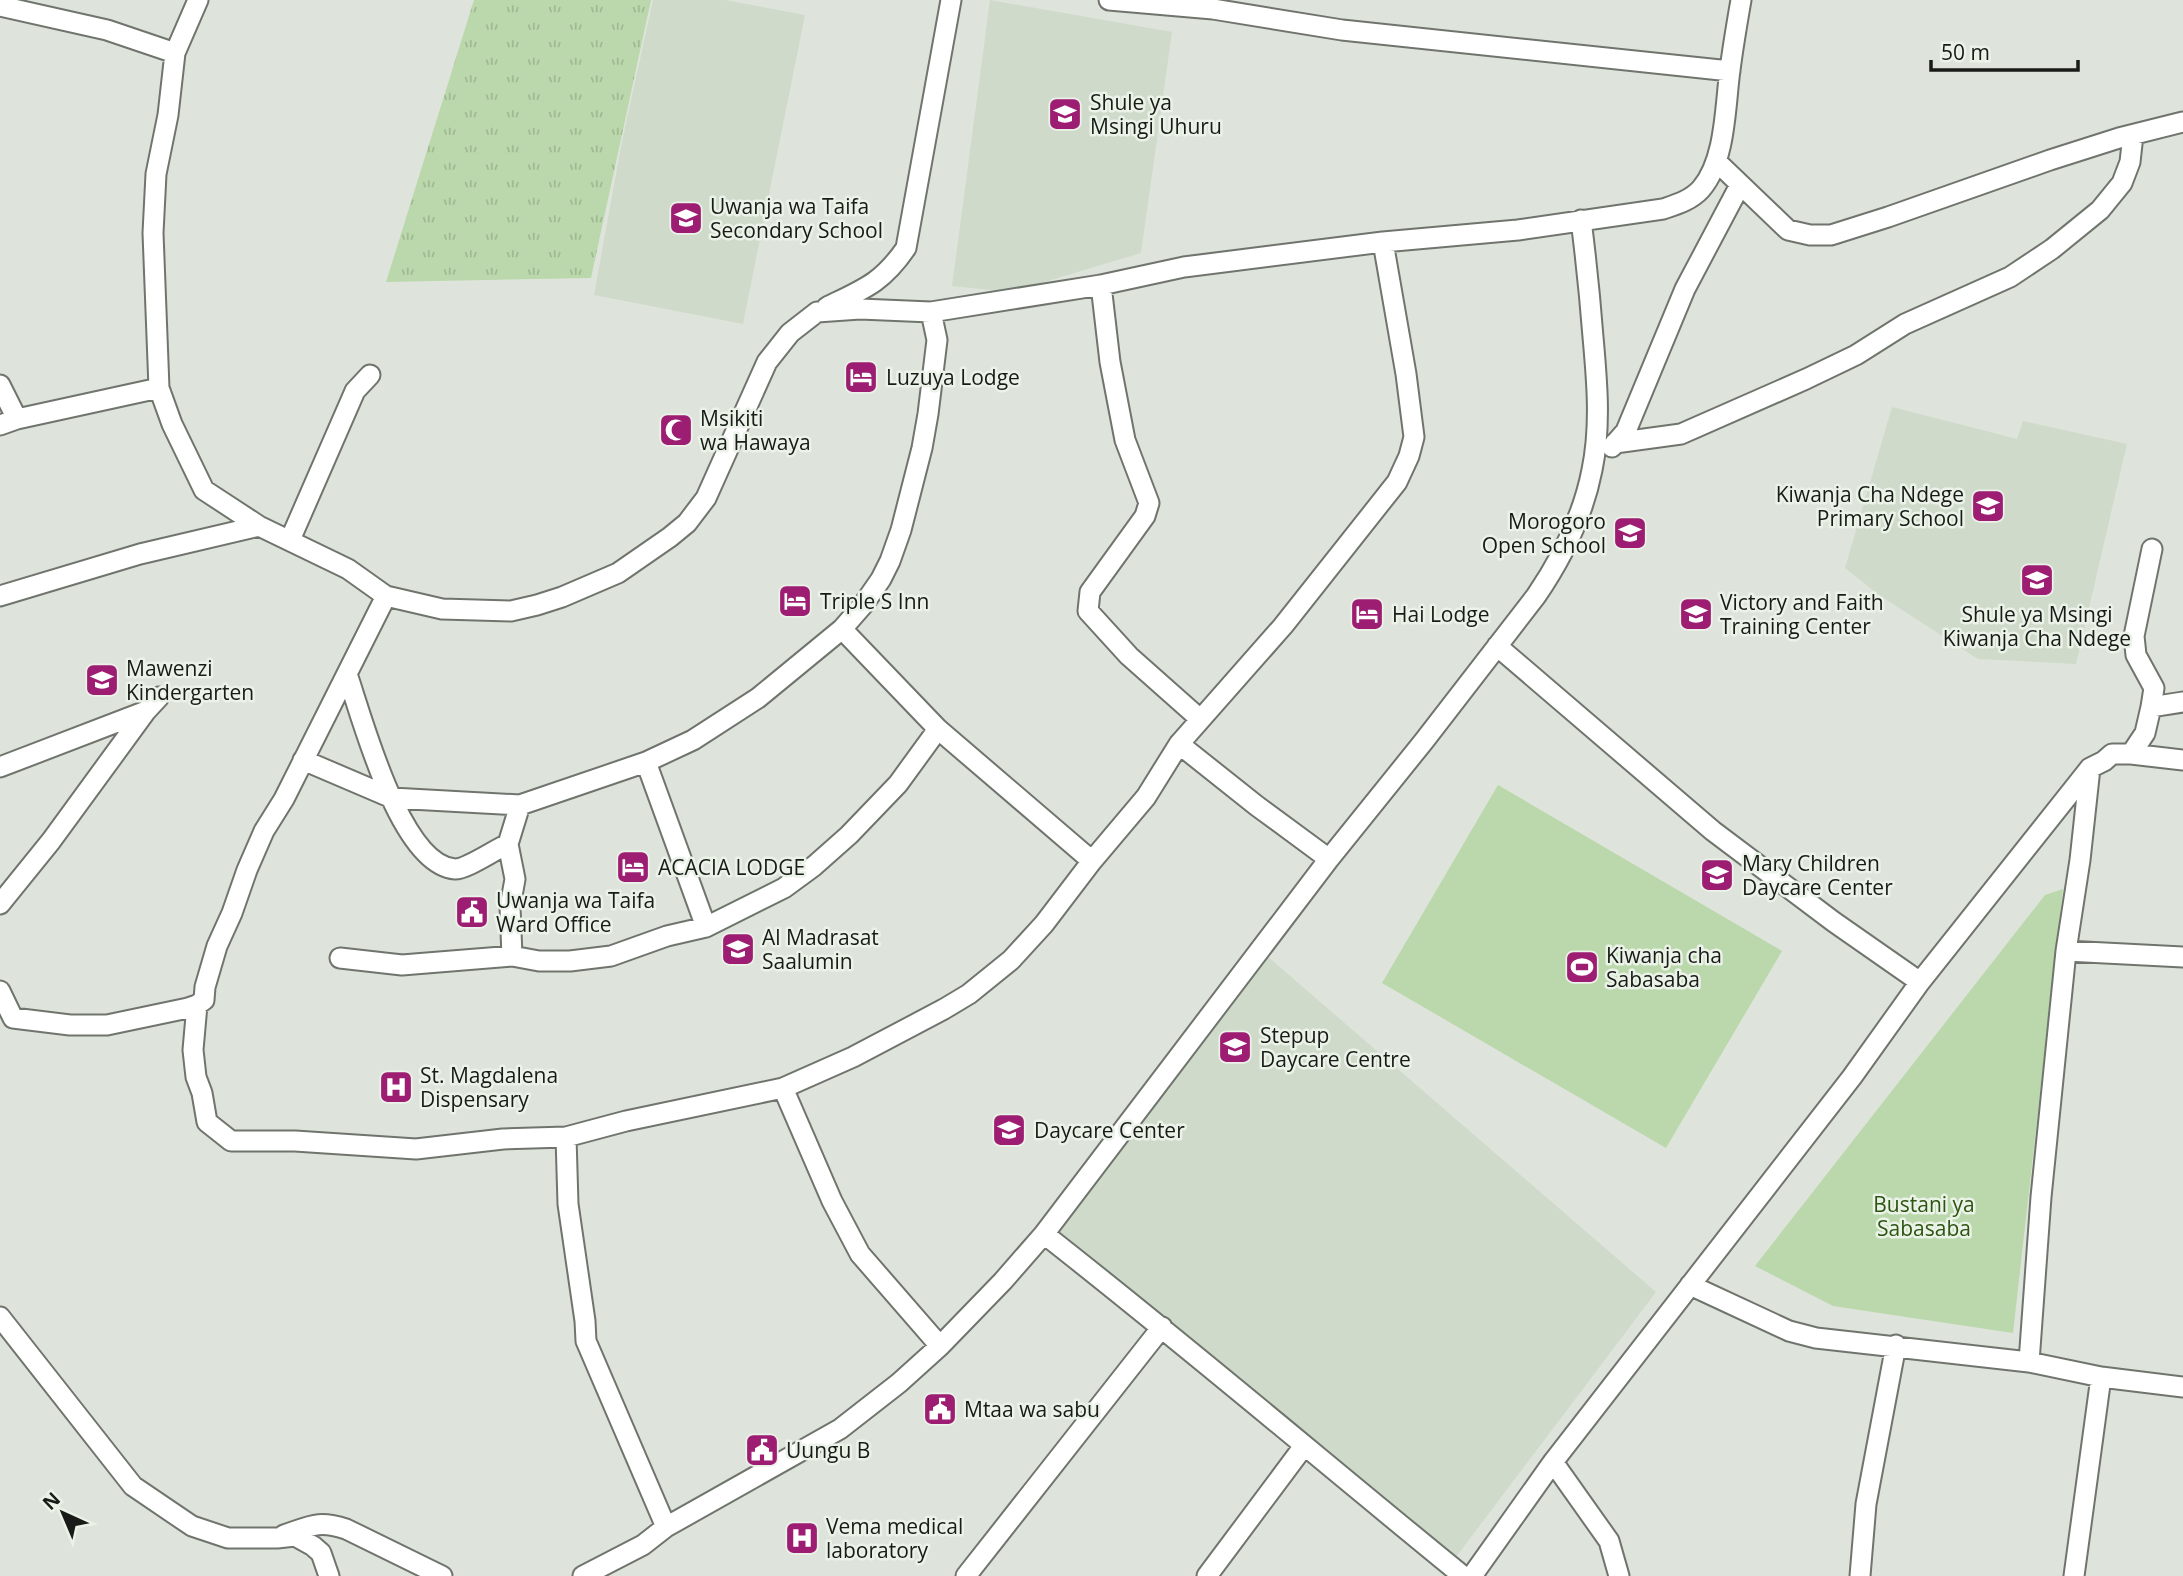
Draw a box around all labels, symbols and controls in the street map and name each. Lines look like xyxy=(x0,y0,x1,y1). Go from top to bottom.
scale bar xyxy=(1931,28,2078,72)
text: 50 m xyxy=(1941,38,1990,66)
place label: Shule ya Msingi Uhuru xyxy=(1090,88,1222,140)
school or university icon: Shule ya Msingi Uhuru xyxy=(1046,95,1084,133)
place label: Uwanja wa Taifa Secondary School xyxy=(710,192,883,244)
school or university icon: Uwanja wa Taifa Secondary School xyxy=(667,199,705,237)
hotel icon: Luzuya Lodge xyxy=(842,358,880,396)
place label: Luzuya Lodge xyxy=(886,363,1020,391)
place label: Msikiti wa Hawaya xyxy=(700,404,811,456)
mosque icon: Msikiti wa Hawaya xyxy=(657,411,695,449)
place label: Kiwanja Cha Ndege Primary School xyxy=(1776,480,1964,532)
school or university icon: Kiwanja Cha Ndege Primary School xyxy=(1969,487,2007,525)
place label: Morogoro Open School xyxy=(1482,507,1606,559)
school or university icon: Morogoro Open School xyxy=(1611,514,1649,552)
school or university icon: Shule ya Msingi Kiwanja Cha Ndege xyxy=(2018,561,2056,599)
hotel icon: Triple S Inn xyxy=(776,582,814,620)
place label: Triple S Inn xyxy=(820,587,929,615)
place label: Victory and Faith Training Center xyxy=(1720,588,1884,640)
hotel icon: Hai Lodge xyxy=(1348,595,1386,633)
school or university icon: Victory and Faith Training Center xyxy=(1677,595,1715,633)
place label: Hai Lodge xyxy=(1392,600,1490,628)
place label: Shule ya Msingi Kiwanja Cha Ndege xyxy=(1943,600,2131,652)
place label: Mawenzi Kindergarten xyxy=(126,654,254,706)
school or university icon: Mawenzi Kindergarten xyxy=(83,661,121,699)
hotel icon: ACACIA LODGE xyxy=(614,848,652,886)
place label: Mary Children Daycare Center xyxy=(1742,849,1893,901)
place label: ACACIA LODGE xyxy=(658,853,805,881)
school or university icon: Mary Children Daycare Center xyxy=(1698,856,1736,894)
place label: Uwanja wa Taifa Ward Office xyxy=(496,886,655,938)
public building icon: Uwanja wa Taifa Ward Office xyxy=(453,893,491,931)
place label: Al Madrasat Saalumin xyxy=(762,923,879,975)
school or university icon: Al Madrasat Saalumin xyxy=(719,930,757,968)
place label: Kiwanja cha Sabasaba xyxy=(1606,941,1722,993)
sports icon: Kiwanja cha Sabasaba xyxy=(1563,948,1601,986)
place label: Stepup Daycare Centre xyxy=(1260,1021,1411,1073)
school or university icon: Stepup Daycare Centre xyxy=(1216,1028,1254,1066)
place label: St. Magdalena Dispensary xyxy=(420,1061,558,1113)
hospital icon: St. Magdalena Dispensary xyxy=(377,1068,415,1106)
school or university icon: Daycare Center xyxy=(990,1111,1028,1149)
place label: Daycare Center xyxy=(1034,1116,1185,1144)
park label: Bustani ya Sabasaba xyxy=(1873,1190,1975,1242)
public building icon: Mtaa wa sabu xyxy=(921,1390,959,1428)
place label: Mtaa wa sabu xyxy=(964,1395,1100,1423)
public building icon: Uungu B xyxy=(743,1431,781,1469)
place label: Uungu B xyxy=(786,1436,870,1464)
north arrow xyxy=(28,1478,98,1548)
text: N xyxy=(37,1486,66,1515)
place label: Vema medical laboratory xyxy=(826,1512,963,1564)
hospital icon: Vema medical laboratory xyxy=(783,1519,821,1557)

